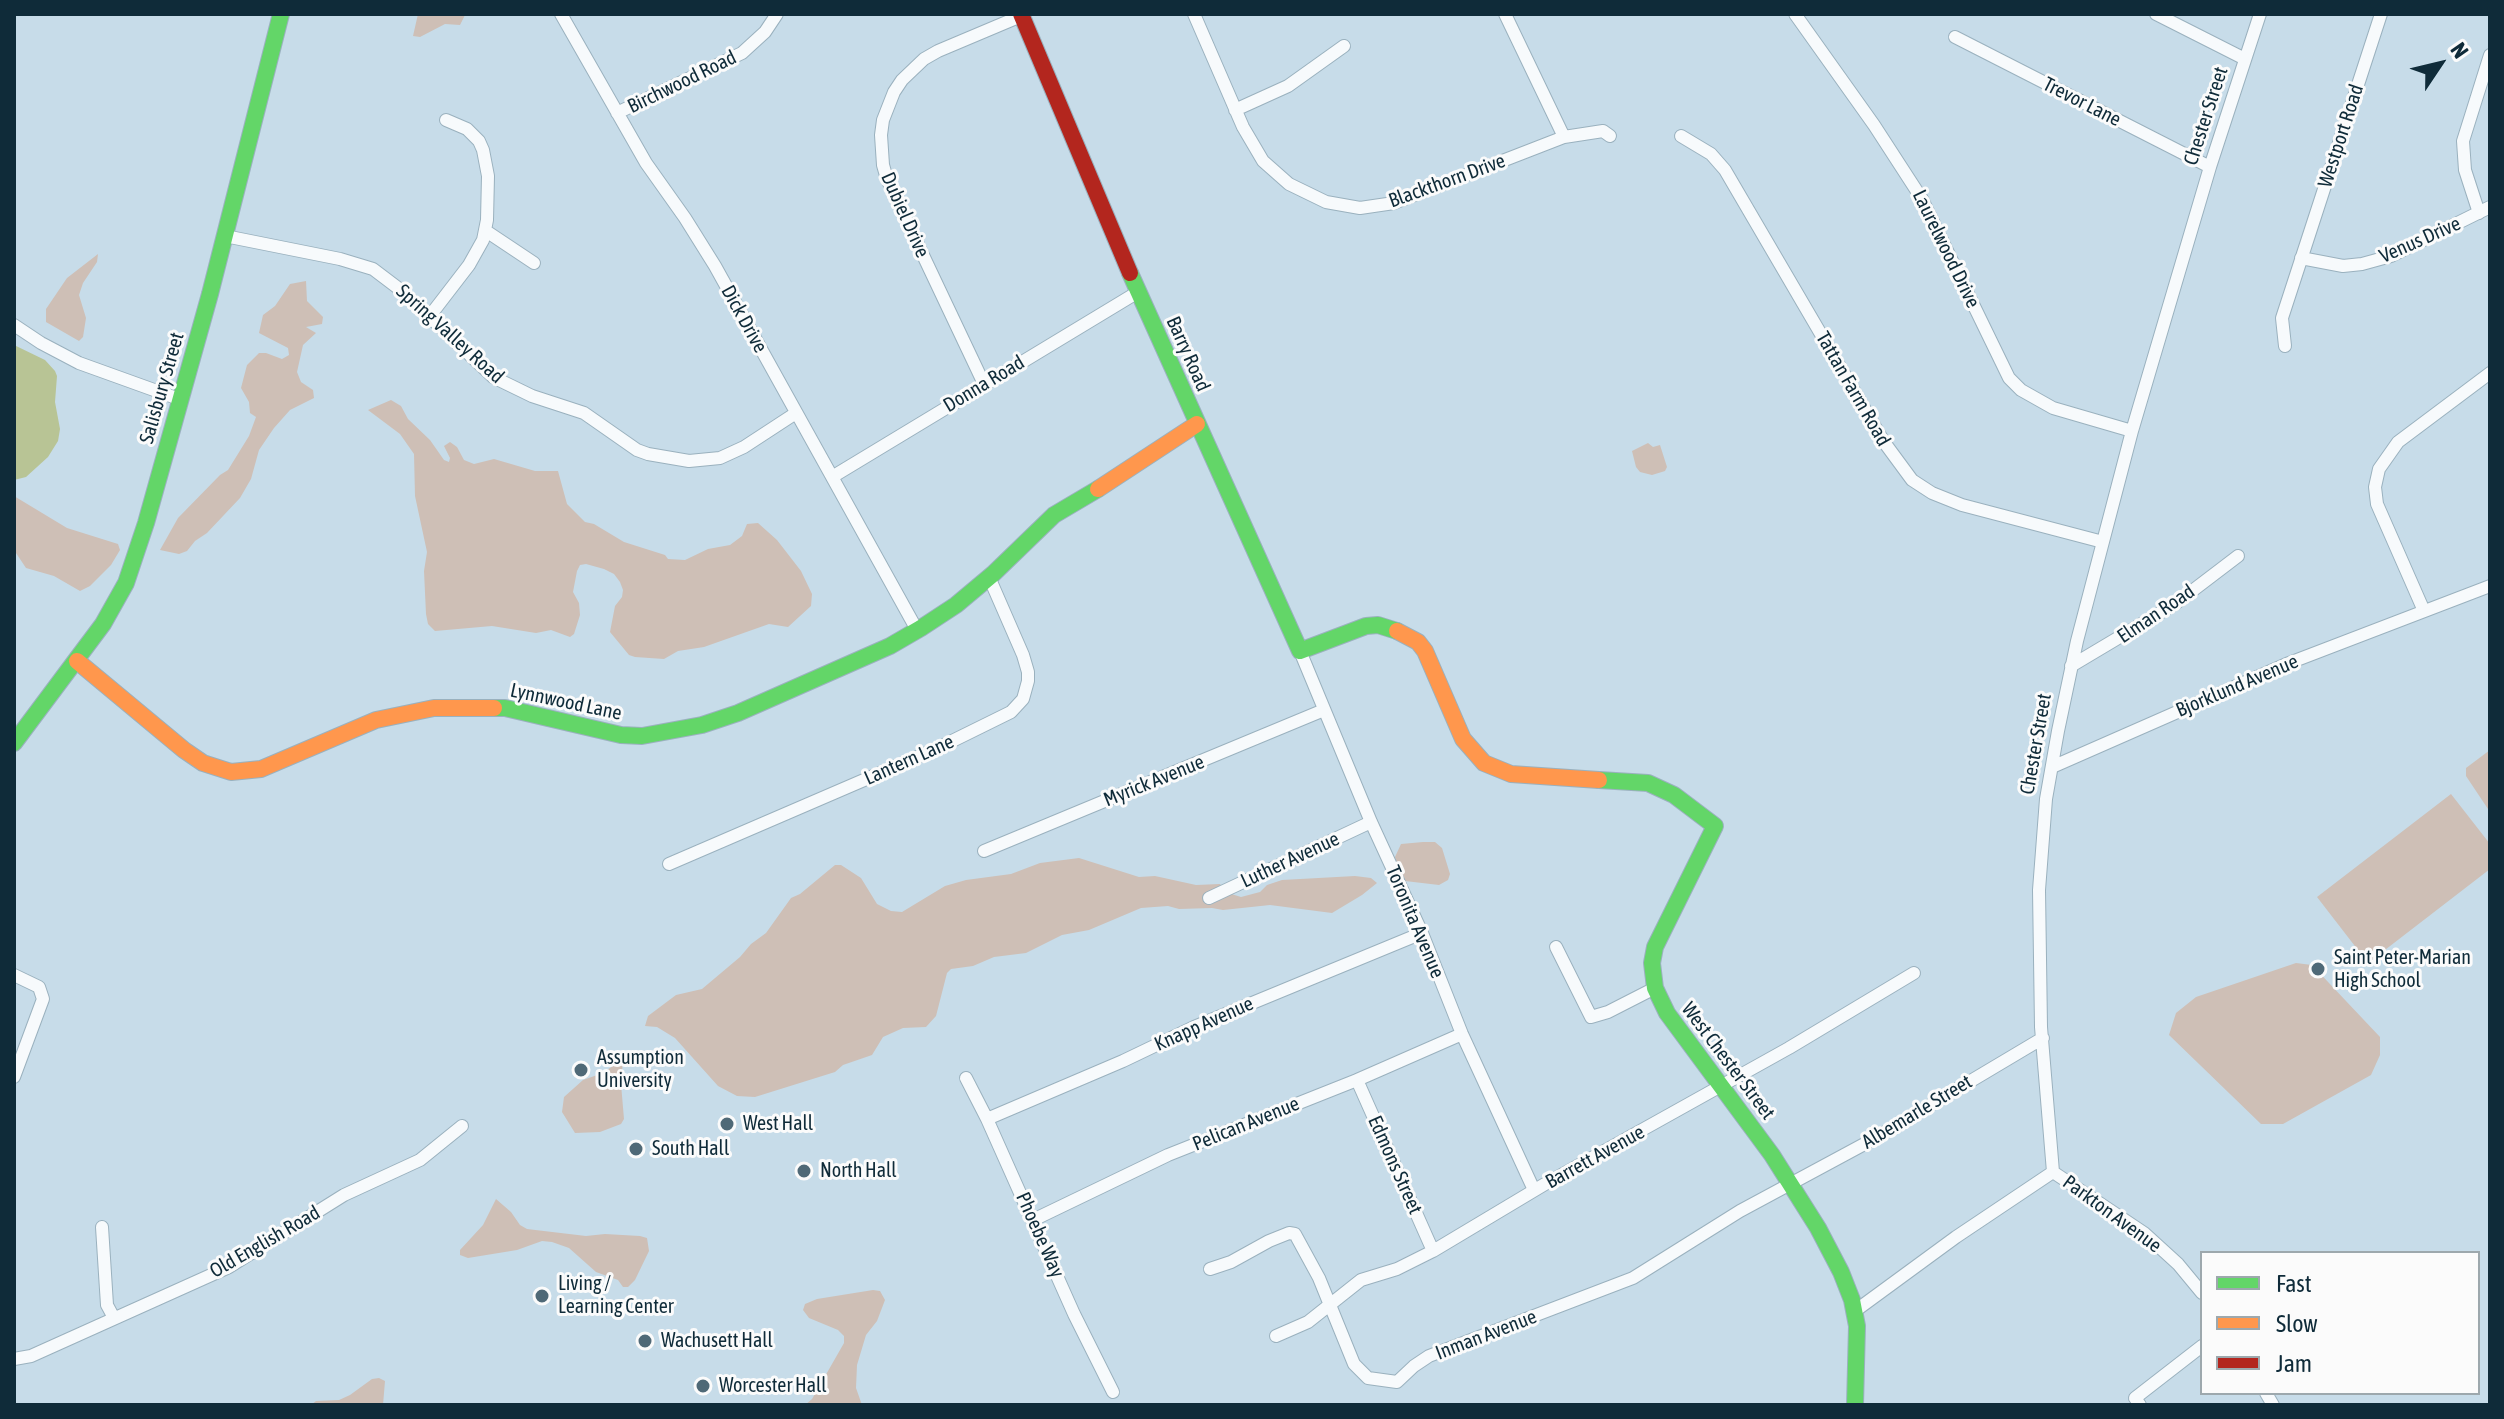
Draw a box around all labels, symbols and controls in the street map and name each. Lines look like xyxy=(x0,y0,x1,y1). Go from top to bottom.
north arrow xyxy=(2400,24,2480,104)
text: N xyxy=(2445,37,2474,63)
street label: Birchwood Road xyxy=(624,45,740,119)
street label: Chester Street xyxy=(2179,64,2233,168)
street label: Trevor Lane xyxy=(2039,72,2125,132)
street label: Westport Road xyxy=(2313,81,2369,191)
street label: Blackthorn Drive xyxy=(1385,149,1509,213)
street label: Dubiel Drive xyxy=(876,169,934,261)
street label: Laurelwood Drive xyxy=(1907,186,1985,312)
street label: Venus Drive xyxy=(2376,211,2464,269)
street label: Spring Valley Road xyxy=(391,279,509,389)
street label: Dick Drive xyxy=(716,281,772,357)
street label: Barry Road xyxy=(1161,313,1215,395)
street label: Tattan Farm Road xyxy=(1811,328,1895,450)
street label: Salisbury Street xyxy=(135,330,189,446)
street label: Donna Road xyxy=(939,350,1029,418)
street label: Elman Road xyxy=(2113,579,2199,649)
street label: Bjorklund Avenue xyxy=(2172,649,2302,723)
street label: Lynnwood Lane xyxy=(508,678,624,726)
street label: Chester Street xyxy=(2015,692,2057,796)
street label: Lantern Lane xyxy=(860,730,958,790)
street label: Myrick Avenue xyxy=(1100,750,1208,812)
street label: Luther Avenue xyxy=(1237,827,1343,893)
street label: Toronita Avenue xyxy=(1381,862,1449,982)
place label: Saint Peter-Marian High School xyxy=(2334,946,2471,993)
marker: Saint Peter-Marian High School xyxy=(2309,960,2327,978)
street label: Knapp Avenue xyxy=(1151,992,1257,1056)
street label: West Chester Street xyxy=(1676,998,1780,1124)
place label: Assumption University xyxy=(597,1046,684,1093)
marker: Assumption University xyxy=(572,1061,590,1079)
street label: Albemarle Street xyxy=(1858,1070,1976,1154)
street label: Pelican Avenue xyxy=(1189,1092,1303,1156)
place label: West Hall xyxy=(743,1112,813,1136)
street label: Edmons Street xyxy=(1363,1112,1427,1218)
marker: West Hall xyxy=(718,1115,736,1133)
street label: Barrett Avenue xyxy=(1541,1120,1649,1194)
place label: South Hall xyxy=(652,1137,729,1161)
marker: South Hall xyxy=(627,1140,645,1158)
place label: North Hall xyxy=(820,1159,897,1183)
marker: North Hall xyxy=(795,1162,813,1180)
street label: Parkton Avenue xyxy=(2058,1170,2166,1258)
street label: Phoebe Way xyxy=(1011,1189,1069,1281)
street label: Old English Road xyxy=(206,1201,324,1283)
legend xyxy=(2200,1251,2480,1395)
text: Fast xyxy=(2276,1270,2312,1297)
place label: Living / Learning Center xyxy=(558,1272,674,1319)
marker: Living / Learning Center xyxy=(533,1287,551,1305)
street label: Inman Avenue xyxy=(1432,1305,1540,1365)
text: Slow xyxy=(2276,1310,2318,1337)
place label: Wachusett Hall xyxy=(661,1329,773,1353)
marker: Wachusett Hall xyxy=(636,1332,654,1350)
text: Jam xyxy=(2276,1350,2312,1377)
place label: Worcester Hall xyxy=(719,1374,827,1398)
marker: Worcester Hall xyxy=(694,1377,712,1395)

